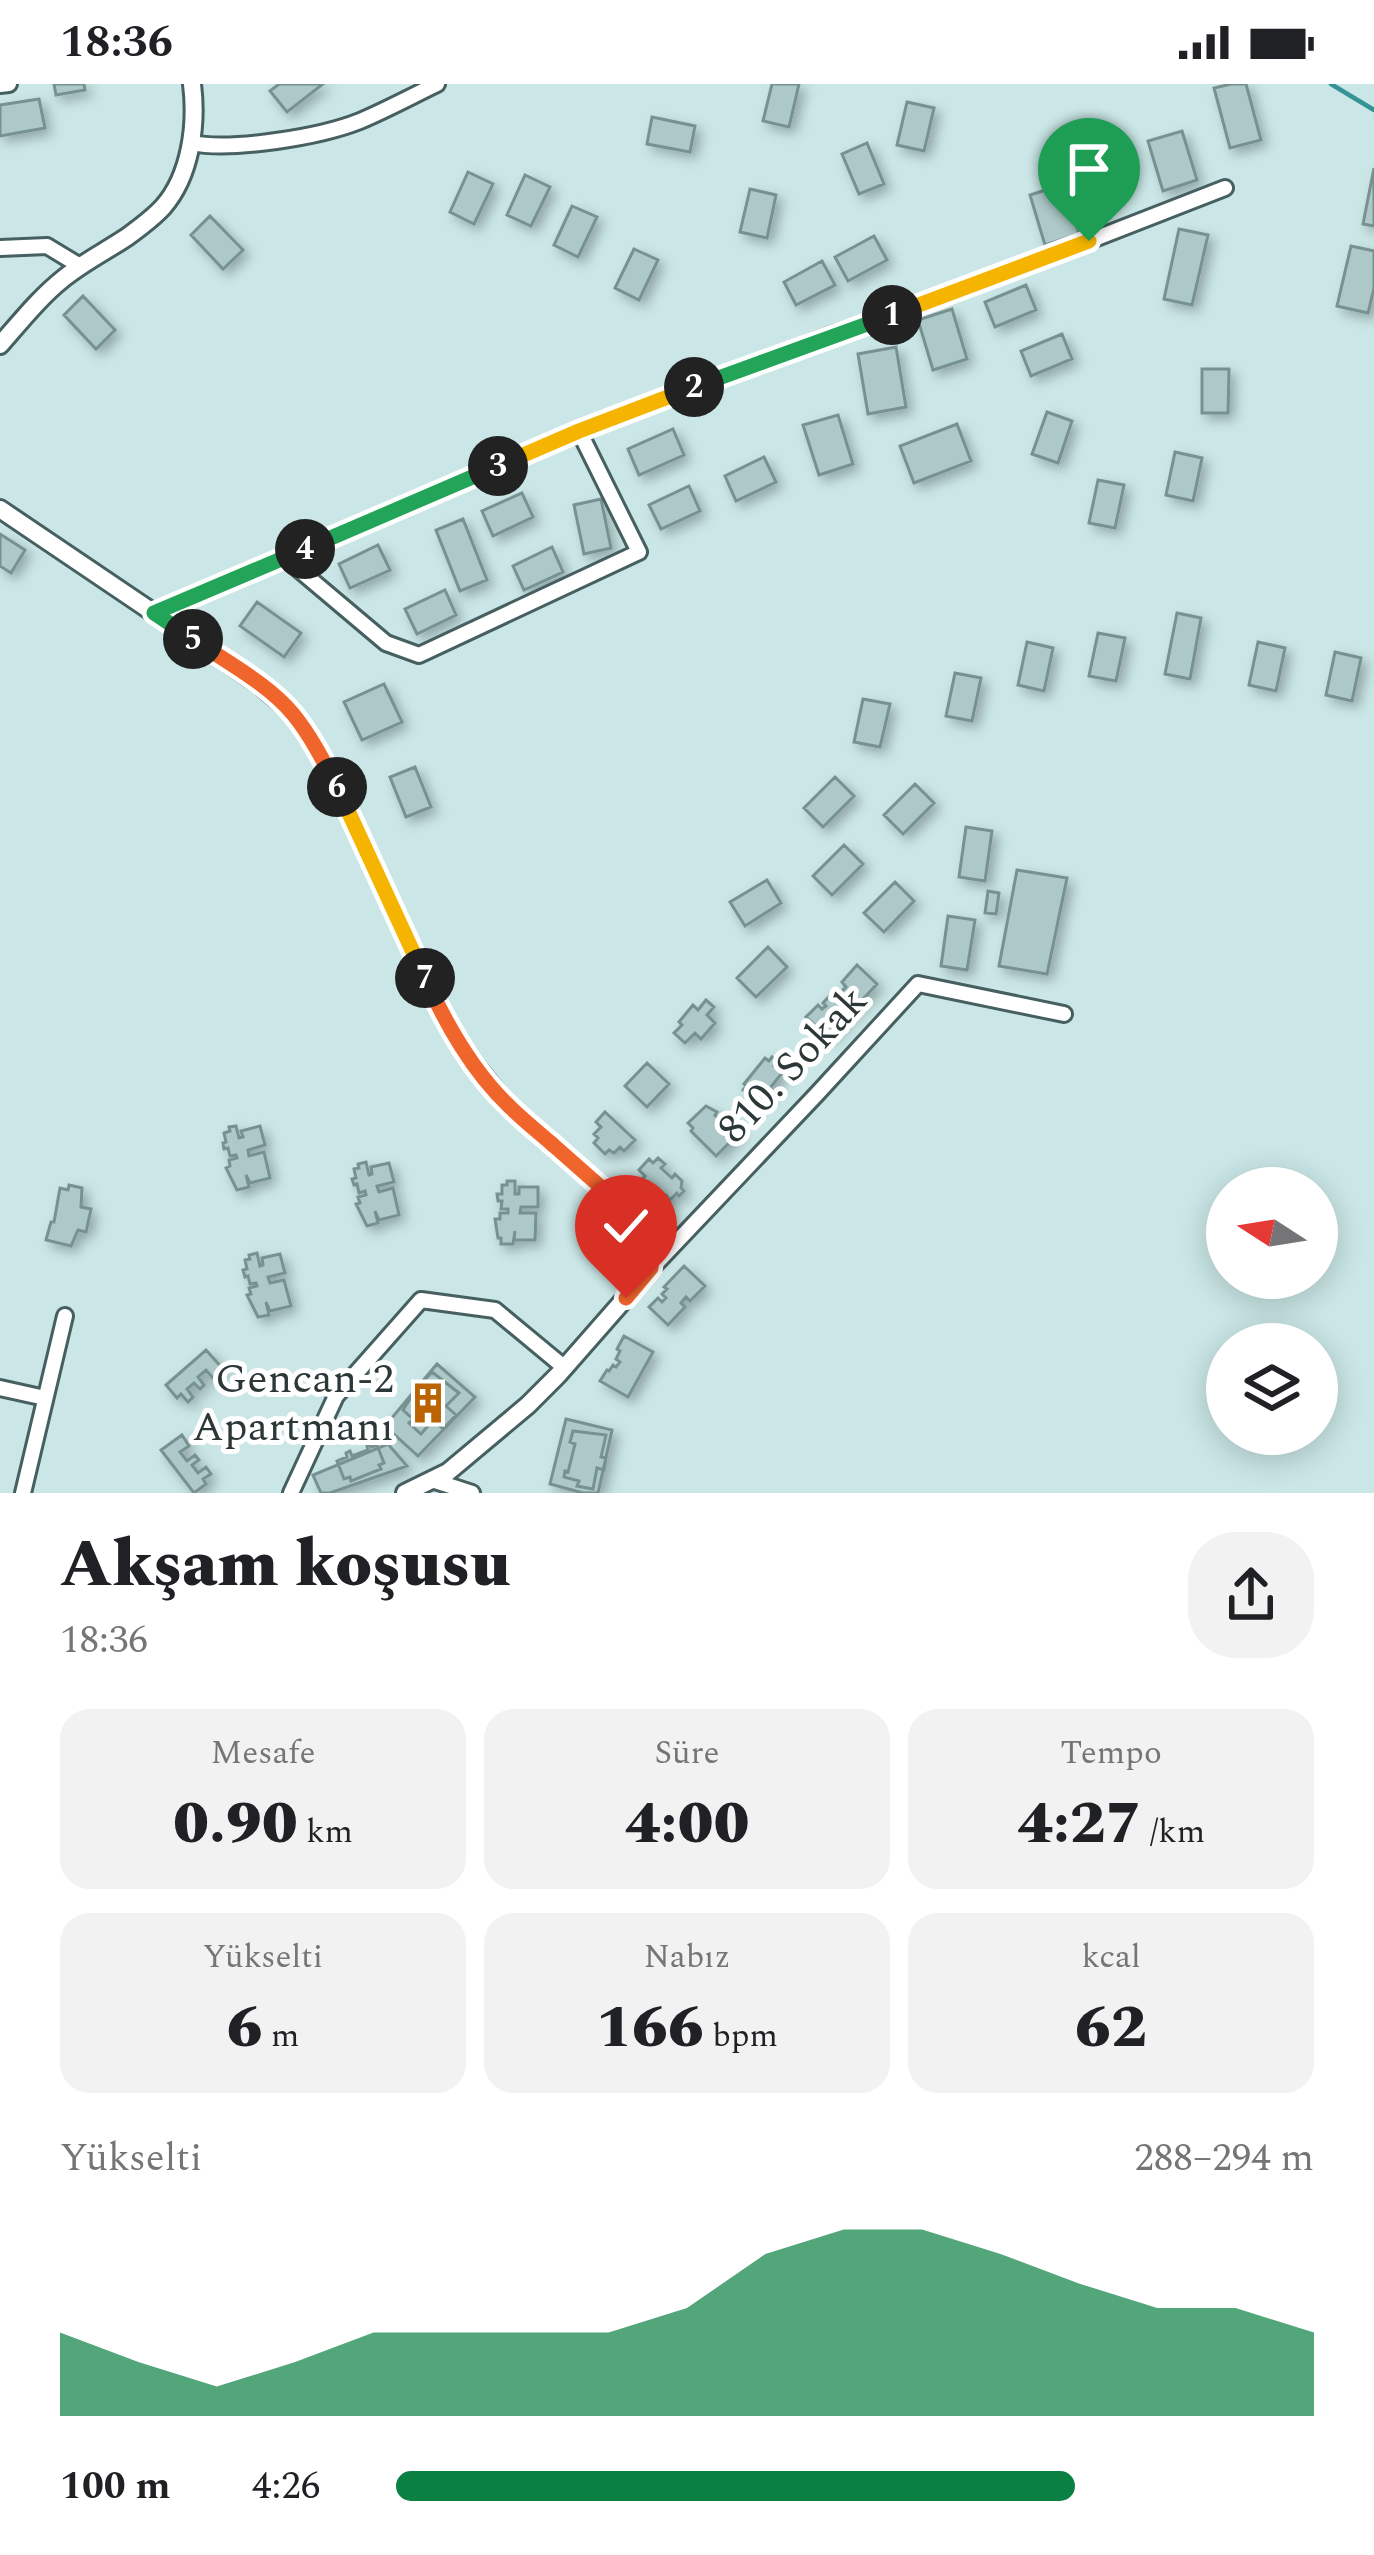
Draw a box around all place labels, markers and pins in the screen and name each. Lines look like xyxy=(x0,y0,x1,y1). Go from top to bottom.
pin xyxy=(1038,118,1140,241)
pin: 1 xyxy=(862,285,922,345)
pin: 2 xyxy=(664,357,724,417)
pin: 3 xyxy=(468,436,528,496)
pin: 4 xyxy=(275,519,335,579)
pin: 5 xyxy=(163,609,223,669)
pin: 6 xyxy=(307,757,367,817)
pin: 7 xyxy=(395,948,455,1008)
pin xyxy=(575,1175,677,1298)
place label: Gencan-2 Apartmanı xyxy=(192,1348,394,1459)
building icon: Gencan-2 Apartmanı xyxy=(405,1380,451,1426)

